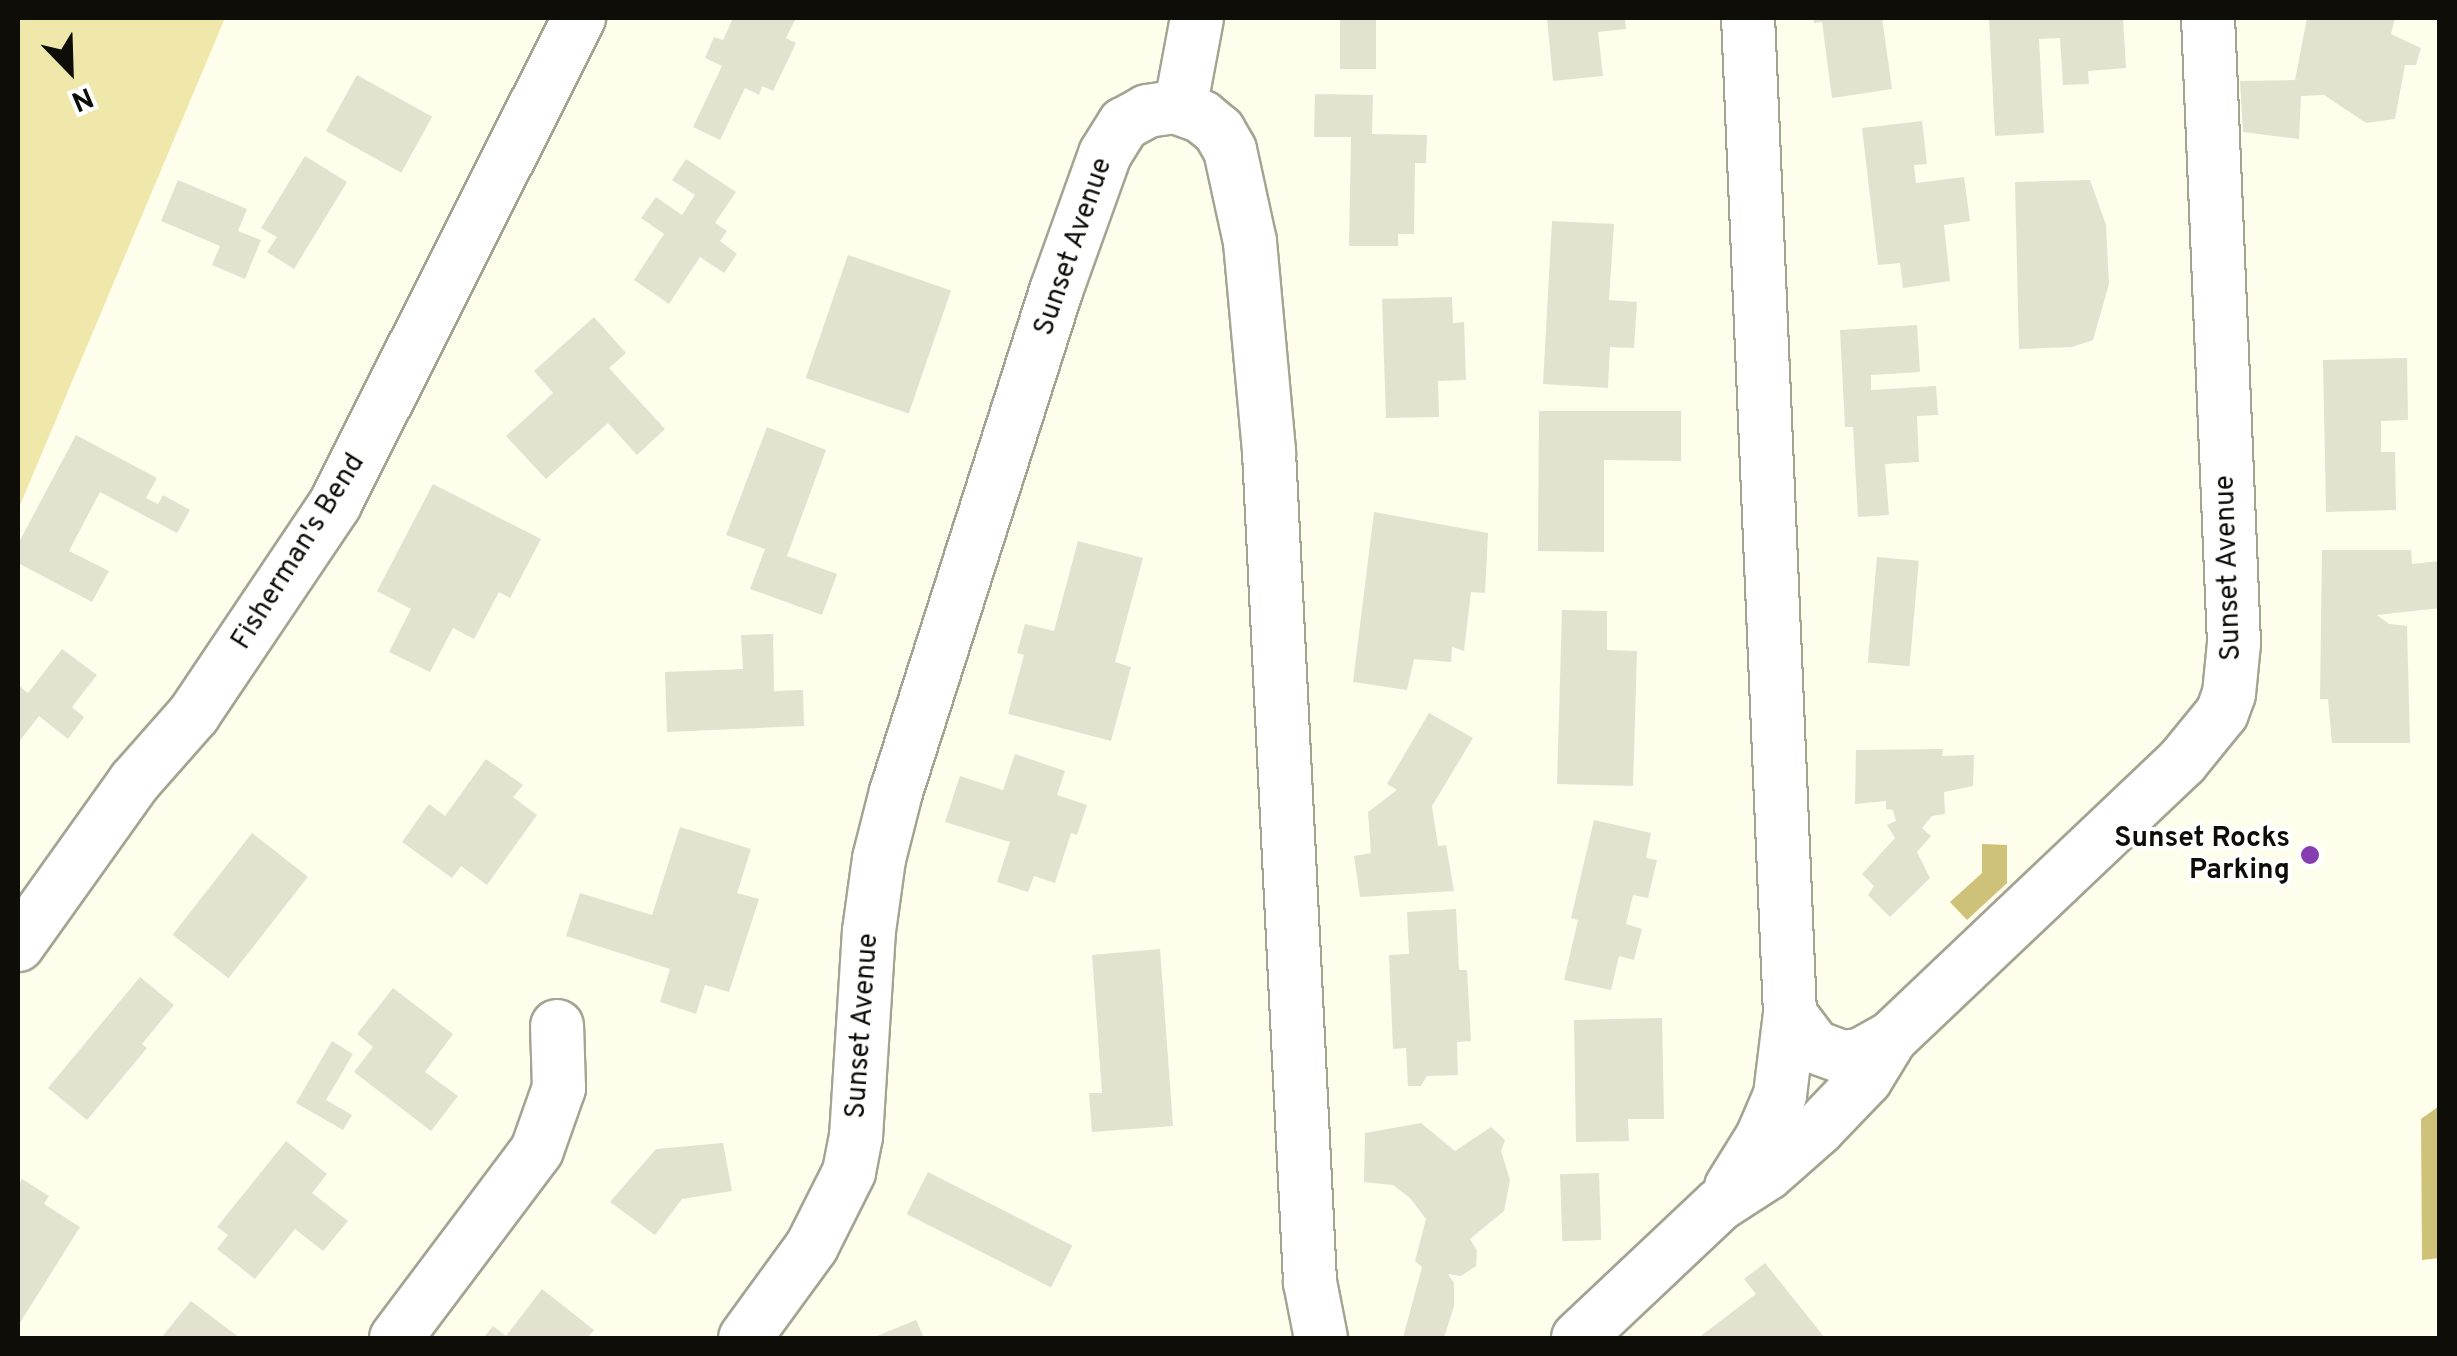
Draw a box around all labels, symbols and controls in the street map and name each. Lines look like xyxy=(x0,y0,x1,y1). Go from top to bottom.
north arrow xyxy=(20,20,120,120)
text: N xyxy=(65,77,98,118)
street label: Sunset Avenue xyxy=(1028,153,1120,341)
street label: Fisherman's Bend xyxy=(225,448,373,656)
street label: Sunset Avenue xyxy=(2209,474,2249,662)
place label: Sunset Rocks Parking xyxy=(2114,822,2290,888)
marker: Sunset Rocks Parking xyxy=(2299,844,2321,866)
street label: Sunset Avenue xyxy=(840,932,886,1120)

